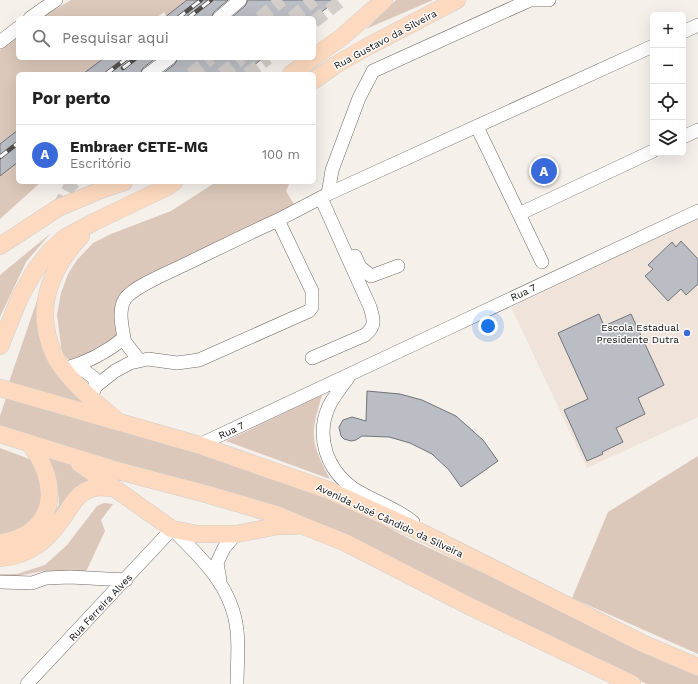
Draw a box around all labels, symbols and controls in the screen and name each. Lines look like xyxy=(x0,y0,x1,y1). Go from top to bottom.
street label: Rua Gustavo da Silveira xyxy=(332,7,439,71)
map controls xyxy=(650,12,686,156)
button: + xyxy=(650,12,686,48)
search box xyxy=(16,16,316,60)
icon: search xyxy=(30,27,52,49)
text: Pesquisar aqui xyxy=(62,29,169,47)
button: − xyxy=(650,48,686,84)
button: locate xyxy=(650,84,686,120)
text: Por perto xyxy=(32,88,110,108)
button: layers xyxy=(650,120,686,156)
text: Embraer CETE-MG xyxy=(70,138,208,156)
text: A xyxy=(41,147,49,162)
text: 100 m xyxy=(262,147,300,162)
text: Escritório xyxy=(70,156,131,171)
pin: A xyxy=(531,156,557,186)
street label: Rua 7 xyxy=(509,282,538,303)
your location xyxy=(478,316,498,336)
place label: Escola Estadual Presidente Dutra xyxy=(597,322,679,345)
marker: Escola Estadual Presidente Dutra xyxy=(682,328,692,338)
street label: Rua 7 xyxy=(217,420,246,441)
street label: Avenida José Cândido da Silveira xyxy=(315,482,465,560)
street label: Rua Ferreira Alves xyxy=(67,572,134,643)

